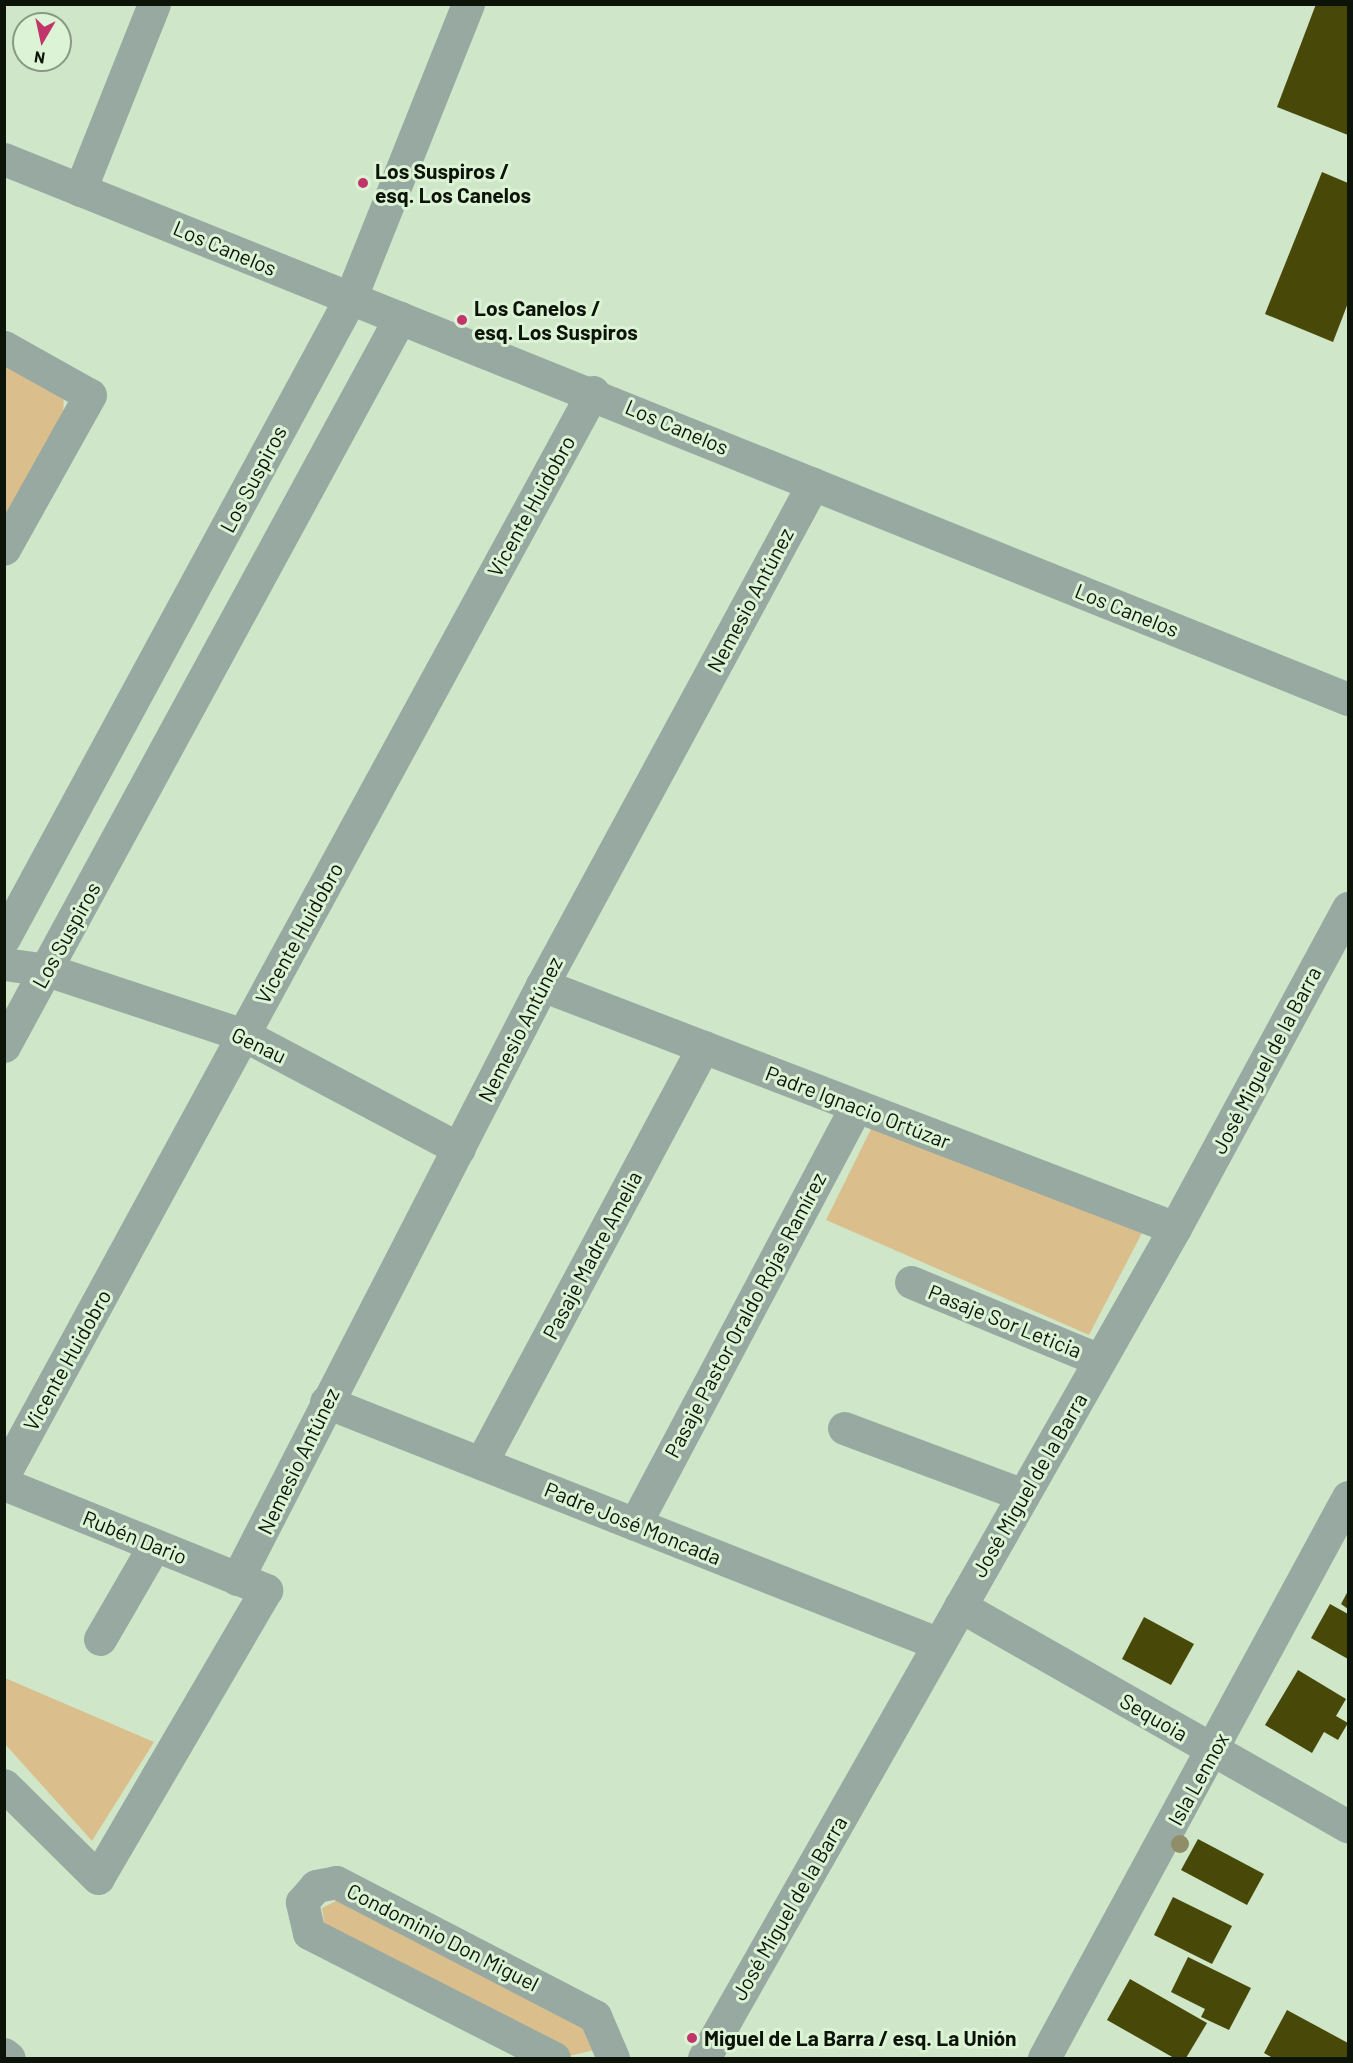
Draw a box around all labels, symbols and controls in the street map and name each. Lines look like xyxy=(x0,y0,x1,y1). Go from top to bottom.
north arrow xyxy=(12,12,72,72)
text: N xyxy=(33,48,46,69)
place label: Los Suspiros / esq. Los Canelos xyxy=(375,158,531,208)
marker: Los Suspiros / esq. Los Canelos xyxy=(356,176,370,190)
street label: Los Canelos xyxy=(170,215,280,281)
place label: Los Canelos / esq. Los Suspiros xyxy=(474,295,638,345)
marker: Los Canelos / esq. Los Suspiros xyxy=(455,313,469,327)
street label: Los Canelos xyxy=(622,394,732,460)
street label: Los Suspiros xyxy=(214,421,292,537)
street label: Vicente Huidobro xyxy=(482,431,580,581)
street label: Nemesio Antúnez xyxy=(701,524,799,676)
street label: Los Canelos xyxy=(1071,578,1183,642)
street label: Vicente Huidobro xyxy=(250,858,348,1008)
street label: Los Suspiros xyxy=(27,878,105,992)
street label: Nemesio Antúnez xyxy=(473,952,567,1106)
street label: José Miguel de la Barra xyxy=(1206,962,1326,1158)
street label: Genau xyxy=(228,1021,290,1069)
street label: Padre Ignacio Ortúzar xyxy=(762,1060,954,1154)
street label: Pasaje Madre Amelia xyxy=(537,1167,647,1343)
street label: Pasaje Pastor Oraldo Rojas Ramírez xyxy=(659,1168,831,1462)
street label: Pasaje Sor Leticia xyxy=(925,1279,1085,1363)
street label: Vicente Huidobro xyxy=(18,1285,116,1435)
street label: Nemesio Antúnez xyxy=(252,1384,344,1538)
street label: José Miguel de la Barra xyxy=(966,1388,1092,1582)
street label: Padre José Moncada xyxy=(541,1476,725,1570)
street label: Rubén Dario xyxy=(79,1505,191,1569)
street label: Sequoia xyxy=(1116,1688,1192,1746)
street label: Isla Lennox xyxy=(1162,1728,1234,1830)
street label: José Miguel de la Barra xyxy=(726,1811,852,2005)
street label: Condominio Don Miguel xyxy=(343,1878,543,1996)
place label: Miguel de La Barra / esq. La Unión xyxy=(704,2025,1017,2051)
marker: Miguel de La Barra / esq. La Unión xyxy=(685,2031,699,2045)

